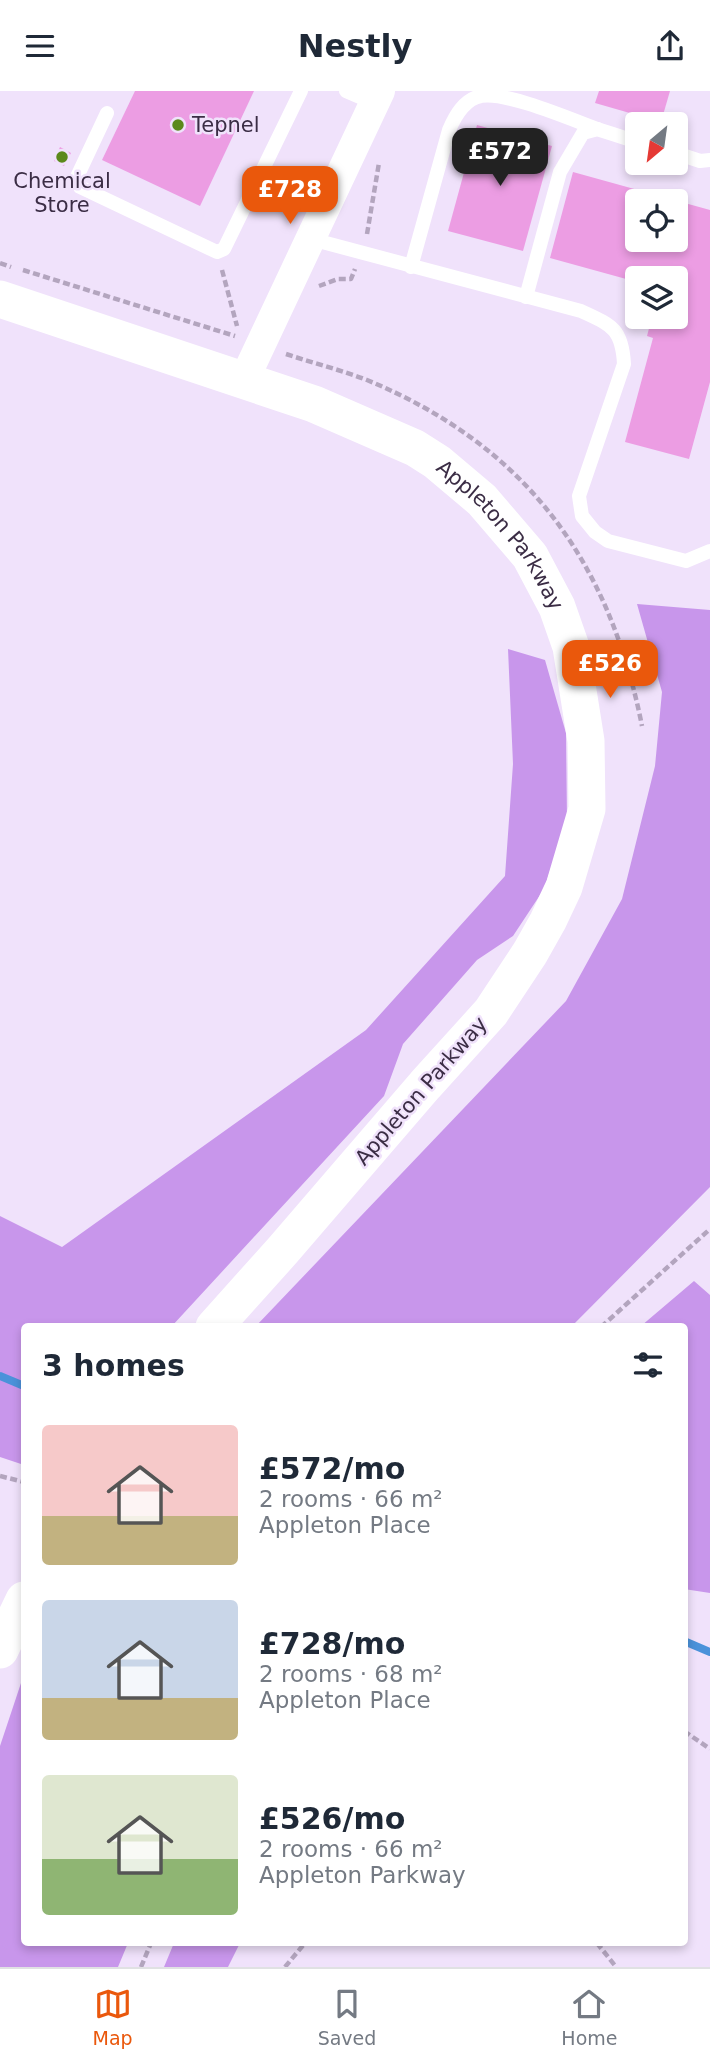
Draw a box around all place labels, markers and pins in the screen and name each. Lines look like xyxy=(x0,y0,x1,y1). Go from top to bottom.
place label: Tepnel xyxy=(191,113,260,137)
marker: Tepnel xyxy=(170,117,186,133)
pin: £572 xyxy=(459,129,541,188)
marker: Chemical Store xyxy=(54,149,70,165)
pin: £728 xyxy=(249,167,331,226)
place label: Chemical Store xyxy=(13,169,111,217)
pin: £526 xyxy=(569,641,651,700)

